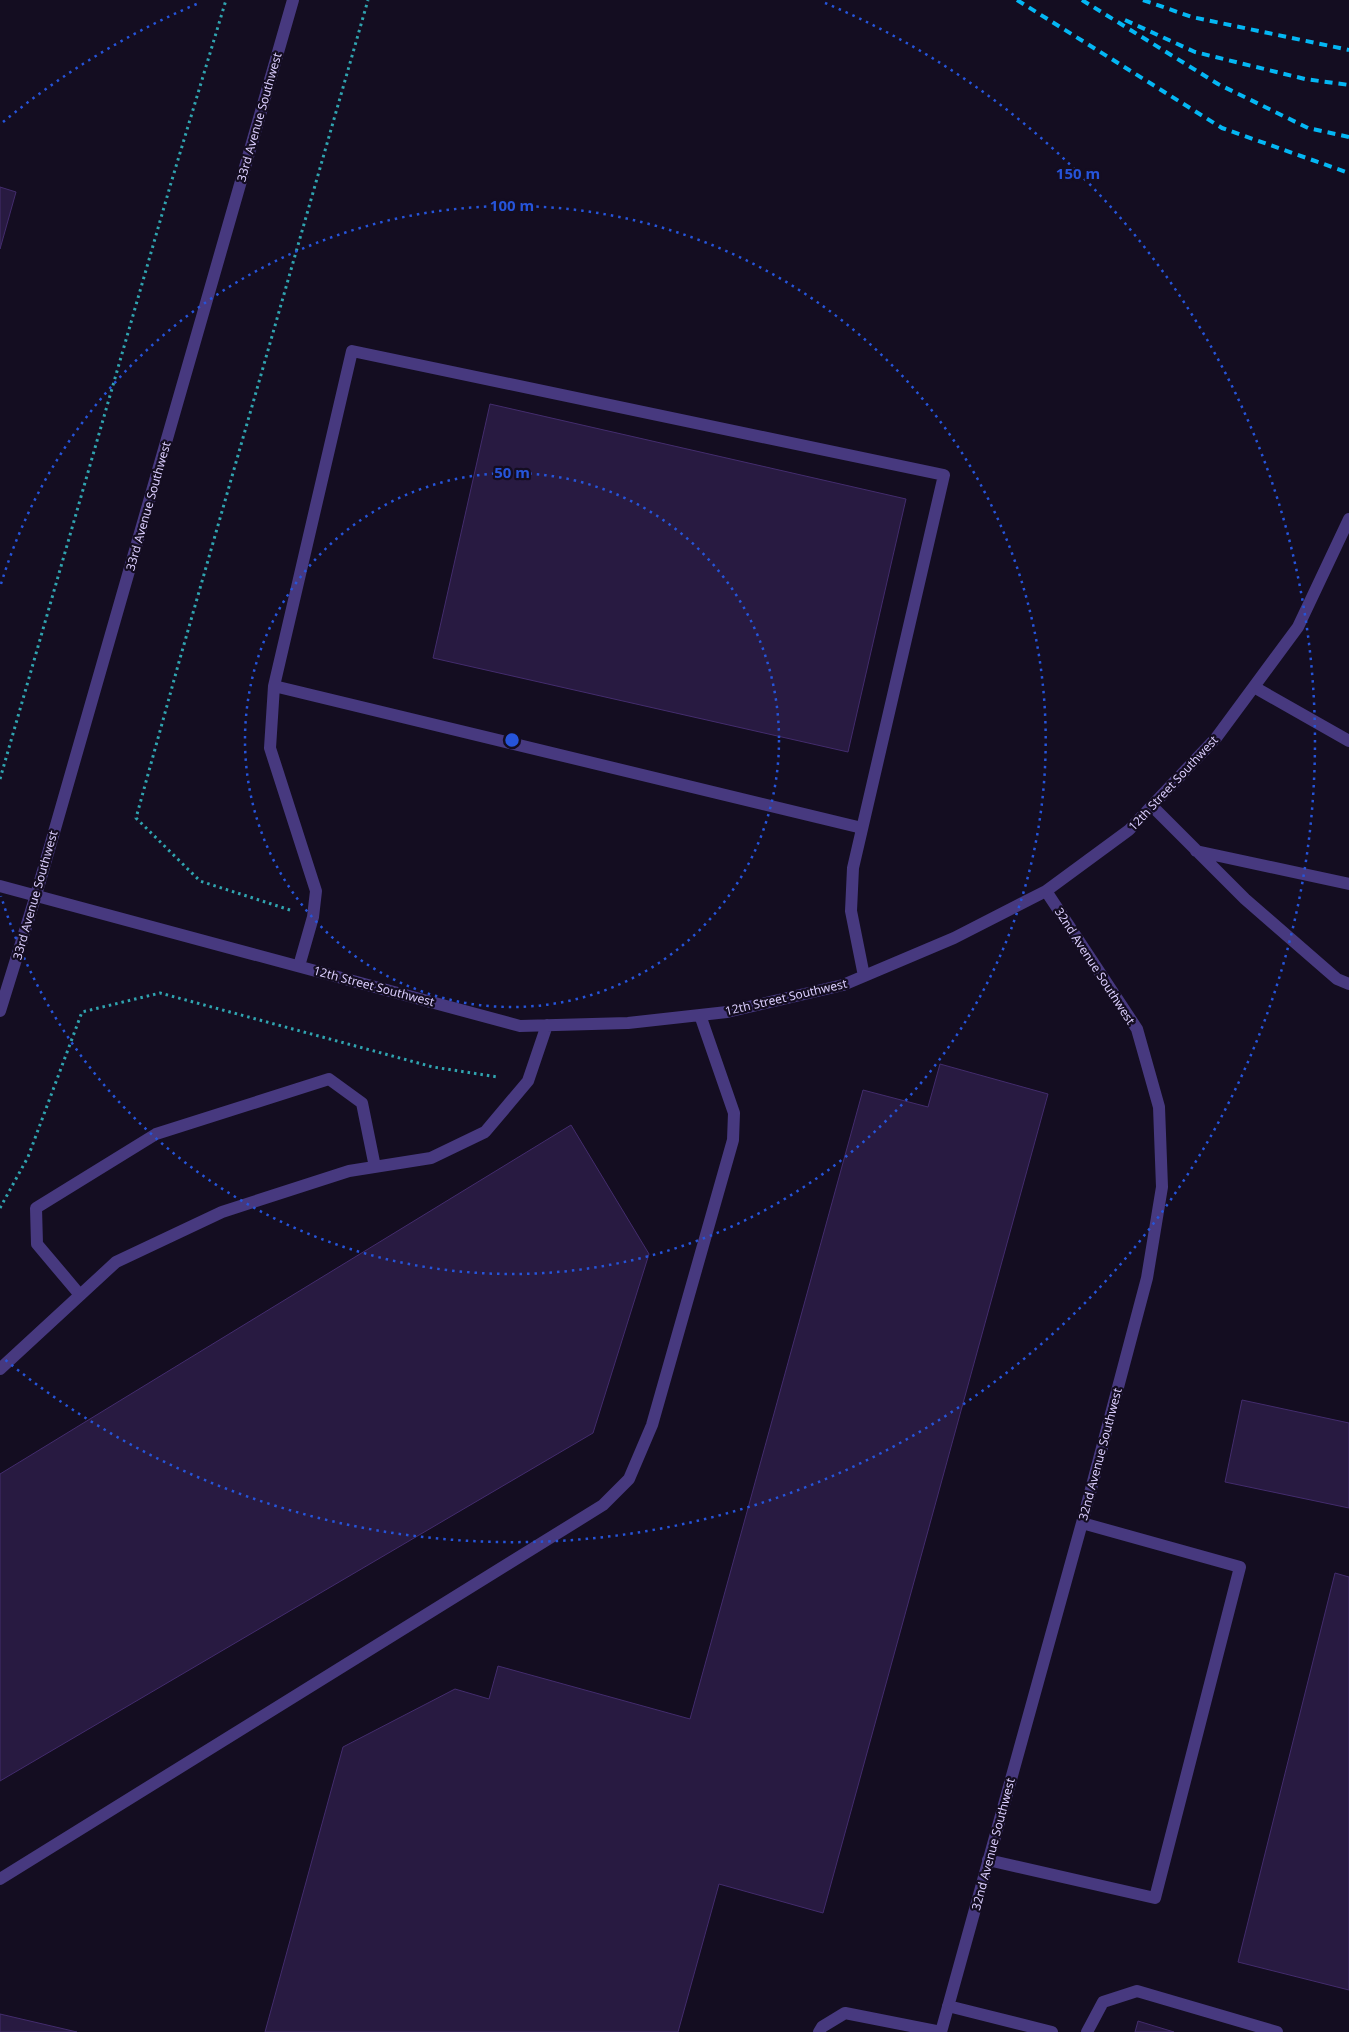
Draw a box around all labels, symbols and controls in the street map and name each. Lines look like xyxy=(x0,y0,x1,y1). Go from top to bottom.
street label: 33rd Avenue Southwest xyxy=(232,50,286,184)
text: 150 m xyxy=(1056,163,1100,183)
text: 100 m xyxy=(490,195,534,215)
street label: 33rd Avenue Southwest xyxy=(121,439,175,573)
text: 50 m xyxy=(494,462,530,482)
centre of rings xyxy=(503,731,521,749)
street label: 12th Street Southwest xyxy=(1124,731,1222,834)
street label: 33rd Avenue Southwest xyxy=(8,828,62,962)
street label: 32nd Avenue Southwest xyxy=(1051,904,1140,1028)
street label: 12th Street Southwest xyxy=(312,962,437,1010)
street label: 12th Street Southwest xyxy=(723,975,849,1019)
street label: 32nd Avenue Southwest xyxy=(1074,1385,1126,1522)
street label: 32nd Avenue Southwest xyxy=(967,1775,1019,1912)

